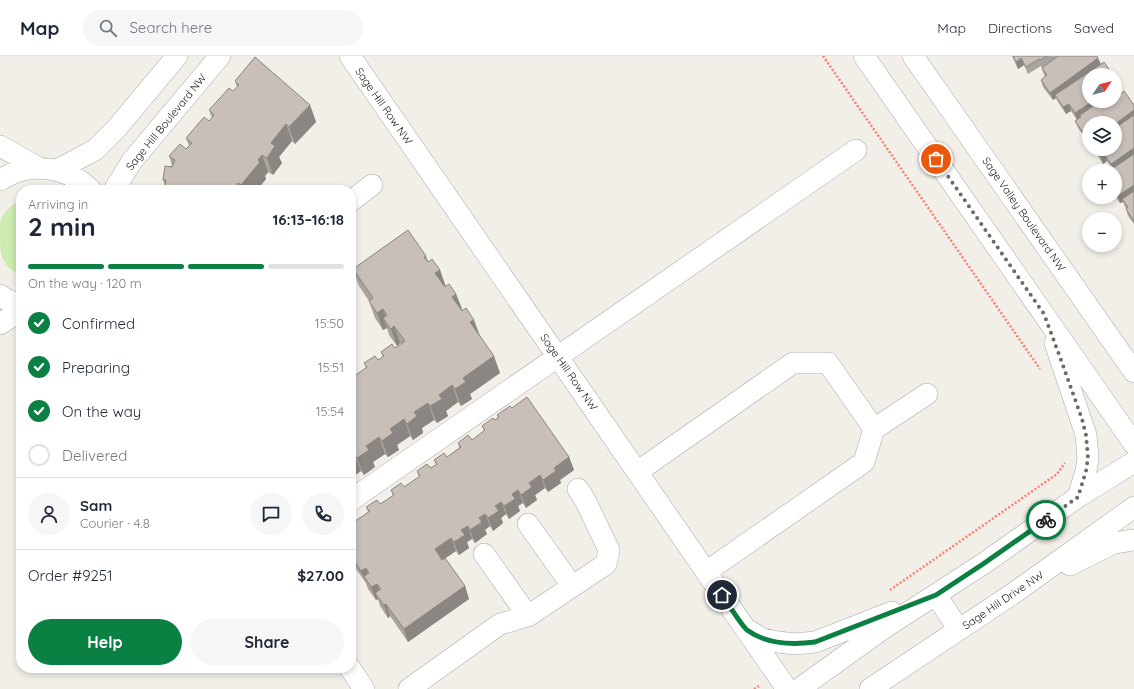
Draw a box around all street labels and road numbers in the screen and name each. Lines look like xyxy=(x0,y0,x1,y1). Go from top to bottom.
street label: Sage Hill Row NW xyxy=(352,65,416,148)
street label: Sage Hill Boulevard NW xyxy=(123,71,210,173)
street label: Sage Valley Boulevard NW xyxy=(979,154,1069,274)
street label: Sage Hill Row NW xyxy=(537,331,601,414)
street label: Sage Hill Drive NW xyxy=(960,567,1047,632)

